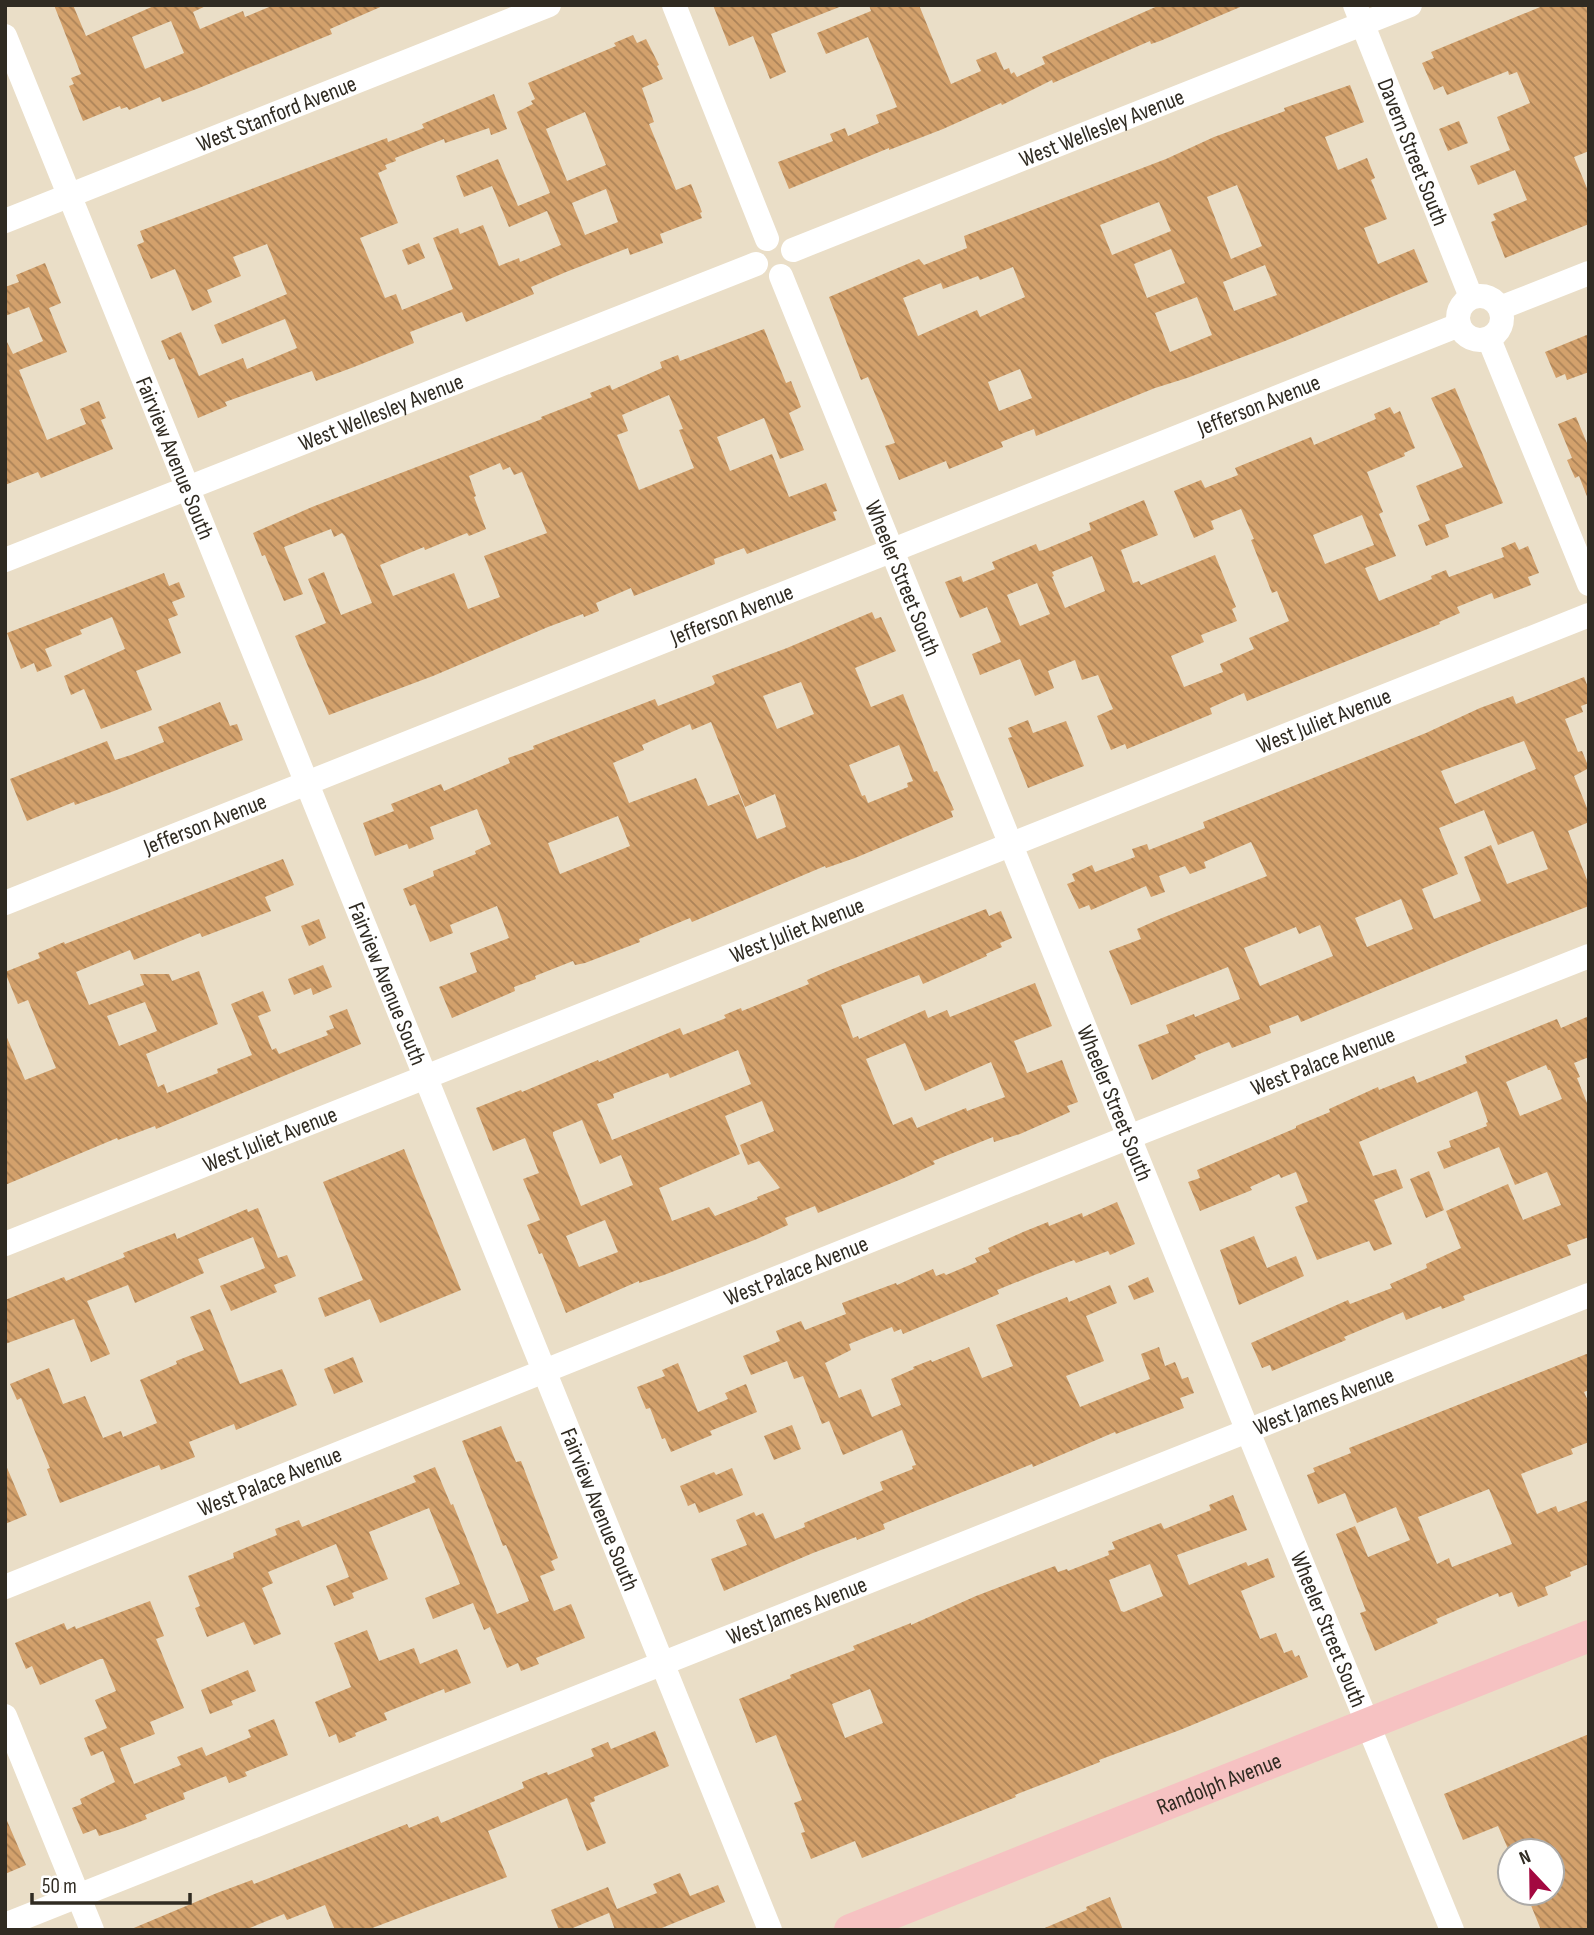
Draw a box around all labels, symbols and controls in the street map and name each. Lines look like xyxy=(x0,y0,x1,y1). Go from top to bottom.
street label: West Stanford Avenue xyxy=(193,70,361,159)
street label: Davern Street South xyxy=(1371,74,1454,230)
street label: West Wellesley Avenue xyxy=(1015,83,1188,174)
street label: West Wellesley Avenue xyxy=(295,368,468,458)
street label: Jefferson Avenue xyxy=(1193,369,1324,443)
street label: Fairview Avenue South xyxy=(129,373,220,544)
street label: Wheeler Street South xyxy=(858,497,946,660)
street label: Jefferson Avenue xyxy=(666,578,798,652)
street label: West Juliet Avenue xyxy=(1253,682,1396,761)
street label: Jefferson Avenue xyxy=(139,788,271,862)
street label: West Juliet Avenue xyxy=(726,891,869,970)
street label: Fairview Avenue South xyxy=(341,899,432,1069)
street label: West Palace Avenue xyxy=(1247,1021,1399,1103)
street label: Wheeler Street South xyxy=(1070,1022,1158,1185)
street label: West Juliet Avenue xyxy=(199,1100,342,1179)
street label: West Palace Avenue xyxy=(720,1230,872,1313)
street label: West James Avenue xyxy=(1250,1361,1398,1442)
street label: Fairview Avenue South xyxy=(554,1424,645,1595)
street label: West Palace Avenue xyxy=(194,1441,346,1523)
street label: Wheeler Street South xyxy=(1284,1548,1372,1711)
street label: West James Avenue xyxy=(723,1571,871,1652)
street label: Randolph Avenue xyxy=(1153,1747,1286,1822)
north arrow xyxy=(1496,1837,1566,1907)
text: N xyxy=(1516,1845,1534,1870)
scale bar xyxy=(32,1862,189,1906)
text: 50 m xyxy=(42,1874,77,1899)

